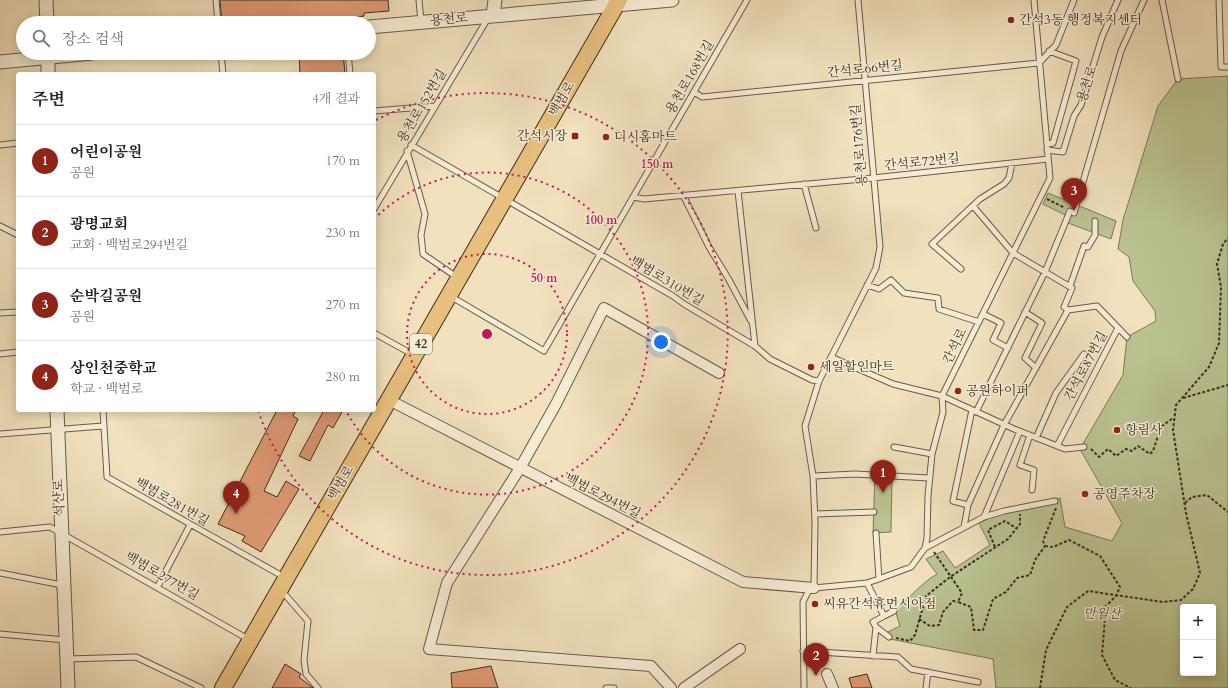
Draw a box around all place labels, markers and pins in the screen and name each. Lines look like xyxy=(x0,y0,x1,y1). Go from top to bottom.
place label: 간석3동 행정복지센터 xyxy=(1019,11,1142,29)
marker: 간석3동 행정복지센터 xyxy=(1006,15,1016,25)
place label: 간석시장 xyxy=(517,127,567,145)
place label: 디시홈마트 xyxy=(614,128,677,146)
marker: 간석시장 xyxy=(570,131,580,141)
marker: 디시홈마트 xyxy=(601,132,611,142)
pin: 3 xyxy=(1061,178,1087,211)
centre of rings xyxy=(480,327,494,341)
place label: 세일할인마트 xyxy=(819,358,895,376)
marker: 세일할인마트 xyxy=(806,362,816,372)
place label: 공원하이퍼 xyxy=(966,382,1029,400)
marker: 공원하이퍼 xyxy=(953,386,963,396)
place label: 향림사 xyxy=(1125,421,1163,439)
marker: 향림사 xyxy=(1112,425,1122,435)
pin: 1 xyxy=(870,460,896,493)
pin: 4 xyxy=(223,481,249,514)
place label: 공영주차장 xyxy=(1093,485,1156,503)
marker: 공영주차장 xyxy=(1080,489,1090,499)
place label: 씨유간석휴먼시아점 xyxy=(823,595,936,613)
marker: 씨유간석휴먼시아점 xyxy=(810,599,820,609)
pin: 2 xyxy=(803,643,829,676)

